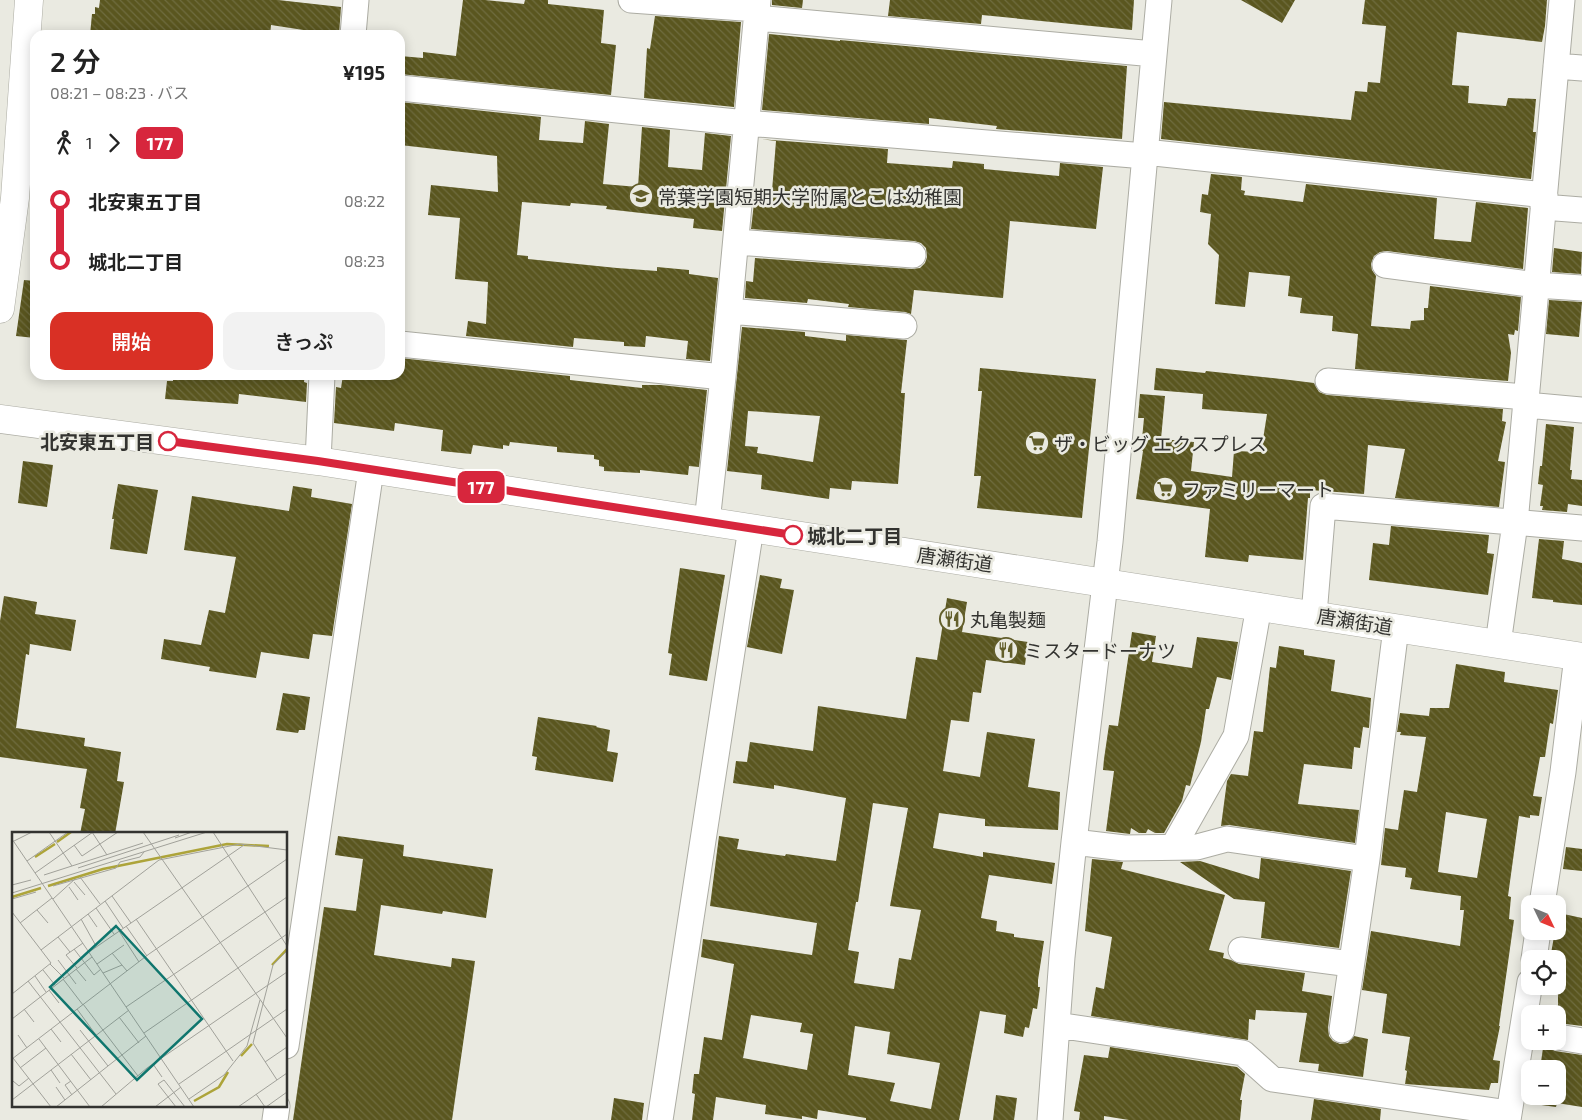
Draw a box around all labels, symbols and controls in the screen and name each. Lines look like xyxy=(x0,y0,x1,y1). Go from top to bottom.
text: 2 分 xyxy=(50,44,100,78)
text: ¥195 xyxy=(342,61,385,84)
text: 08:21 – 08:23 · バス xyxy=(50,83,189,102)
icon: walk xyxy=(50,129,78,157)
icon: forward xyxy=(100,129,128,157)
text: 177 xyxy=(146,132,173,154)
text: 1 xyxy=(86,133,92,152)
school or university icon: 常葉学園短期大学附属とこは幼稚園 xyxy=(628,183,654,209)
place label: 常葉学園短期大学附属とこは幼稚園 xyxy=(658,185,962,208)
text: 北安東五丁目 xyxy=(88,190,202,213)
text: 08:22 xyxy=(344,191,385,210)
text: 城北二丁目 xyxy=(88,250,183,273)
text: 08:23 xyxy=(344,251,385,270)
button: 開始 xyxy=(50,312,213,370)
button: きっぷ xyxy=(223,312,385,370)
place label: 北安東五丁目 xyxy=(40,430,154,453)
supermarket icon: ザ・ビッグ エクスプレス xyxy=(1024,430,1050,456)
marker: 北安東五丁目 xyxy=(158,431,178,451)
place label: ザ・ビッグ エクスプレス xyxy=(1054,432,1267,455)
line badge: 177 xyxy=(452,471,510,503)
text: 177 xyxy=(468,476,494,498)
supermarket icon: ファミリーマート xyxy=(1152,476,1178,502)
place label: ファミリーマート xyxy=(1182,478,1334,501)
place label: 城北二丁目 xyxy=(807,524,902,547)
marker: 城北二丁目 xyxy=(783,525,803,545)
street label: 唐瀬街道 xyxy=(916,542,994,576)
street label: 唐瀬街道 xyxy=(1316,604,1394,638)
restaurant icon: 丸亀製麺 xyxy=(939,606,965,632)
place label: 丸亀製麺 xyxy=(970,608,1046,631)
restaurant icon: ミスタードーナツ xyxy=(993,637,1019,663)
place label: ミスタードーナツ xyxy=(1024,639,1176,662)
inset map xyxy=(12,832,288,1108)
north arrow xyxy=(1521,895,1566,940)
map controls xyxy=(1521,895,1566,1105)
button: locate xyxy=(1521,950,1566,995)
button: + xyxy=(1521,1005,1566,1050)
button: − xyxy=(1521,1060,1566,1105)

